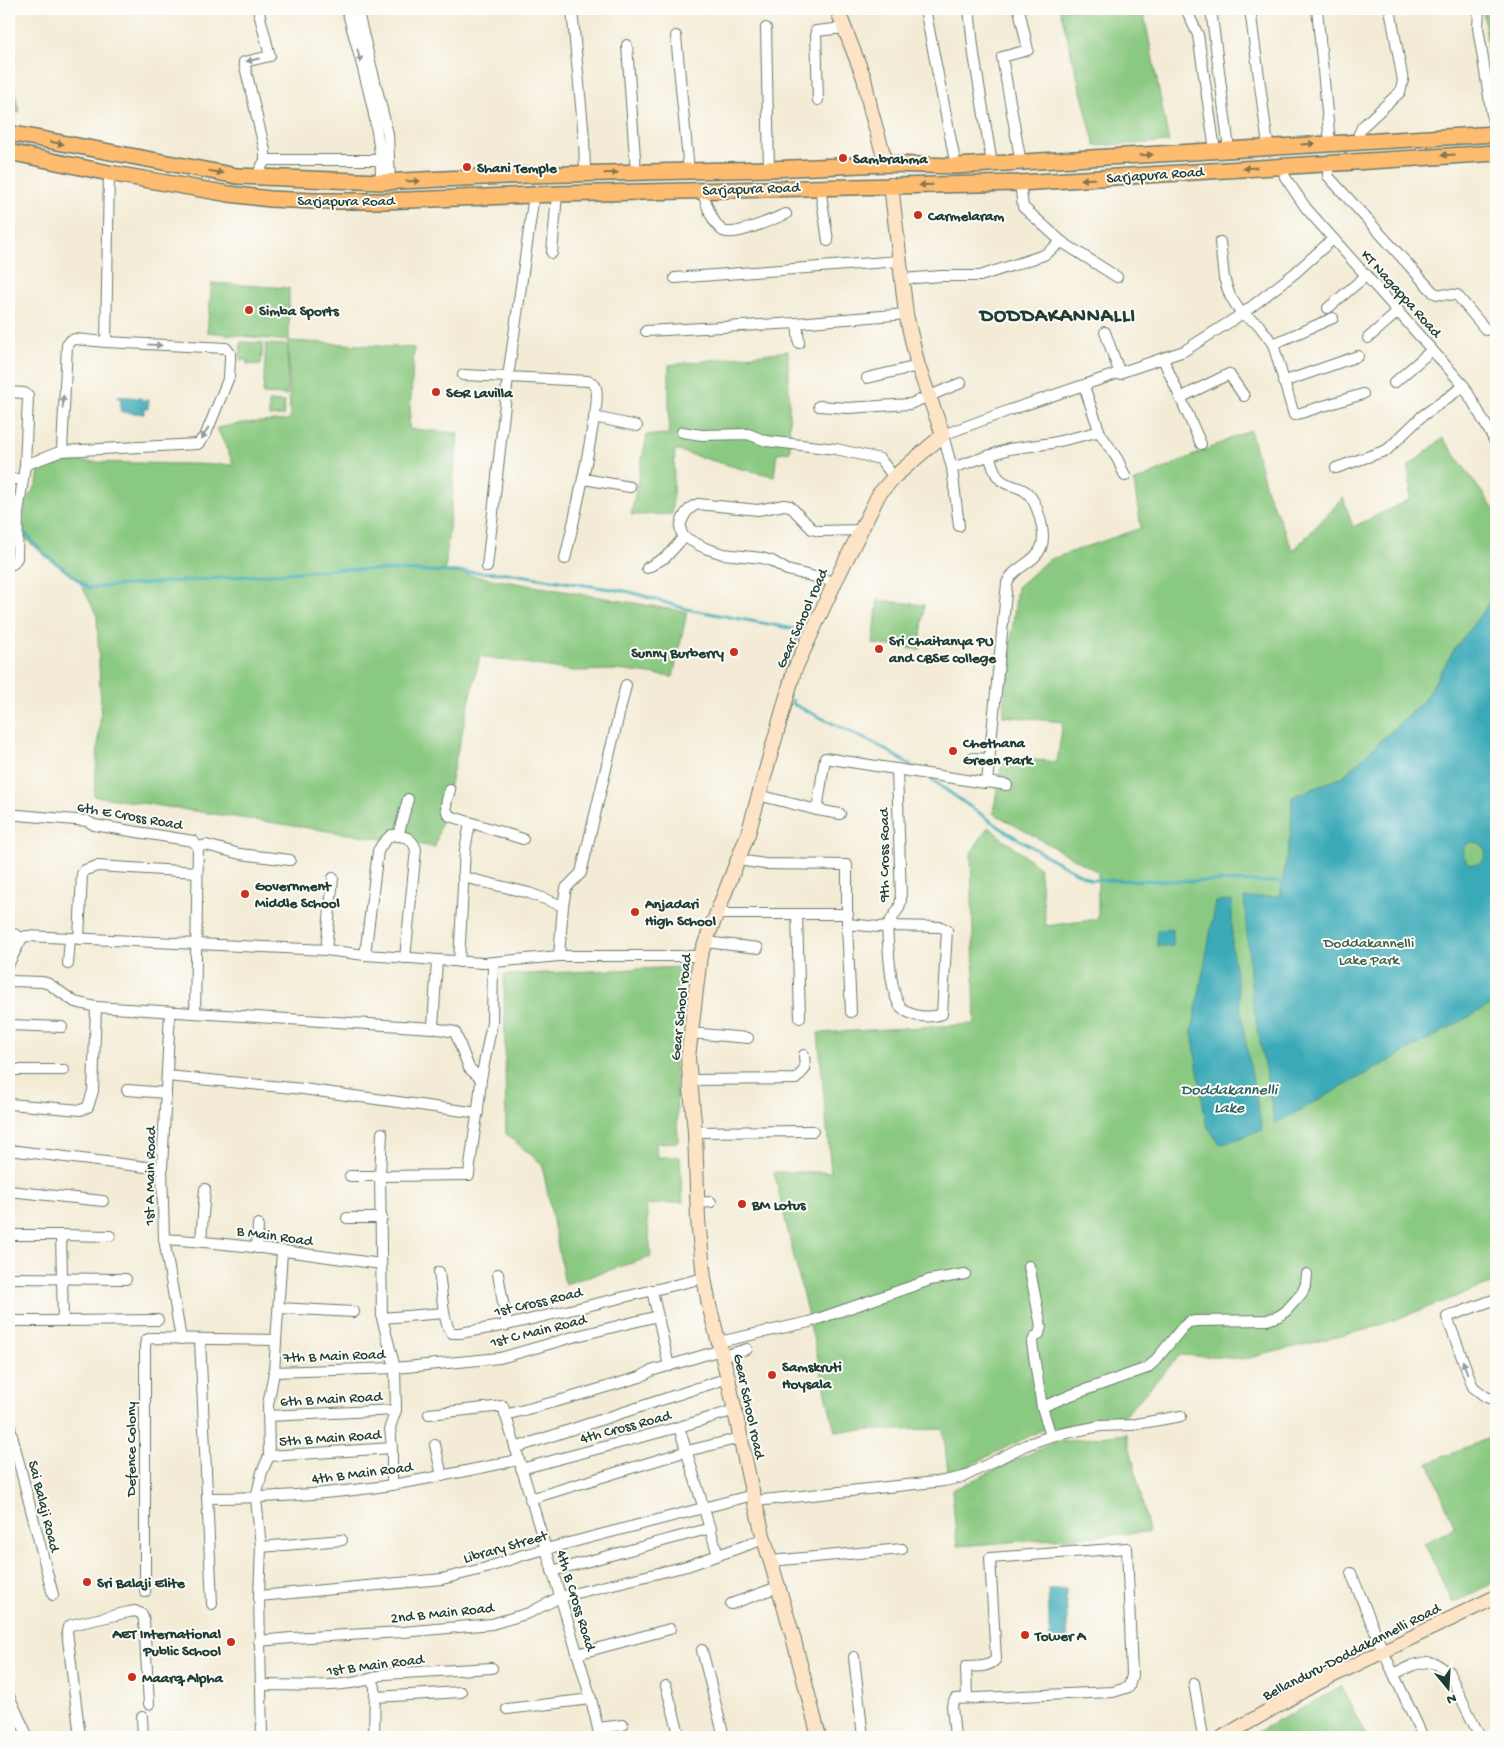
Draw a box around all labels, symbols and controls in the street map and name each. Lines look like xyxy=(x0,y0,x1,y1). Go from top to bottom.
one-way arrow xyxy=(355,49,363,64)
one-way arrow xyxy=(245,56,260,64)
one-way arrow xyxy=(49,139,65,147)
one-way arrow xyxy=(1300,140,1316,148)
one-way arrow xyxy=(1138,150,1154,158)
place label: Sambrahma xyxy=(853,151,928,169)
marker: Sambrahma xyxy=(837,152,849,164)
one-way arrow xyxy=(1439,152,1455,160)
place label: Shani Temple xyxy=(477,160,558,178)
marker: Shani Temple xyxy=(461,161,473,173)
street label: Sarjapura Road xyxy=(1106,164,1206,188)
one-way arrow xyxy=(1242,164,1258,172)
one-way arrow xyxy=(209,169,225,177)
one-way arrow xyxy=(603,169,619,177)
one-way arrow xyxy=(1080,175,1096,183)
one-way arrow xyxy=(406,176,422,184)
street label: Sarjapura Road xyxy=(702,179,801,201)
one-way arrow xyxy=(918,181,934,189)
street label: Sarjapura Road xyxy=(297,193,396,211)
place label: Carmelaram xyxy=(927,208,1004,226)
marker: Carmelaram xyxy=(912,209,924,221)
street label: KT Nagappa Road xyxy=(1356,247,1445,343)
place label: Simba Sports xyxy=(259,303,340,321)
marker: Simba Sports xyxy=(243,304,255,316)
district label: DODDAKANNALLI xyxy=(978,306,1136,329)
one-way arrow xyxy=(147,341,163,349)
place label: SGR Lavilla xyxy=(446,385,513,403)
marker: SGR Lavilla xyxy=(430,386,442,398)
one-way arrow xyxy=(60,394,68,410)
one-way arrow xyxy=(201,426,210,440)
street label: Gear School road xyxy=(773,565,833,671)
place label: Sri Chaitanya PU and CBSE college xyxy=(888,633,997,668)
marker: Sri Chaitanya PU and CBSE college xyxy=(873,643,885,655)
place label: Sunny Burberry xyxy=(631,645,725,663)
marker: Sunny Burberry xyxy=(728,646,740,658)
place label: Chethana Green Park xyxy=(962,735,1035,770)
marker: Chethana Green Park xyxy=(947,745,959,757)
street label: 6th E Cross Road xyxy=(75,799,185,835)
street label: 9th Cross Road xyxy=(876,807,894,903)
place label: Government Middle School xyxy=(255,878,341,913)
marker: Government Middle School xyxy=(239,888,251,900)
place label: Anjadari High School xyxy=(644,896,717,931)
marker: Anjadari High School xyxy=(629,906,641,918)
park label: Doddakannelli Lake Park xyxy=(1323,935,1414,970)
street label: Gear School road xyxy=(667,952,697,1061)
water label: Doddakannelli Lake xyxy=(1181,1082,1279,1119)
street label: 1st A Main Road xyxy=(141,1125,161,1227)
place label: BM Lotus xyxy=(751,1197,807,1215)
marker: BM Lotus xyxy=(736,1198,748,1210)
street label: B Main Road xyxy=(235,1223,315,1251)
street label: 1st Cross Road xyxy=(492,1284,585,1322)
street label: 1st C Main Road xyxy=(488,1311,590,1353)
street label: 7th B Main Road xyxy=(282,1346,387,1368)
street label: Gear School road xyxy=(728,1352,768,1462)
place label: Samskruti Hoysala xyxy=(782,1359,842,1394)
one-way arrow xyxy=(1461,1359,1469,1374)
marker: Samskruti Hoysala xyxy=(766,1369,778,1381)
street label: 6th B Main Road xyxy=(280,1388,384,1412)
street label: Defence Colony xyxy=(123,1401,141,1497)
street label: 4th Cross Road xyxy=(578,1407,674,1449)
street label: 5th B Main Road xyxy=(278,1426,383,1452)
street label: Sai Balaji Road xyxy=(23,1459,63,1555)
street label: 4th B Main Road xyxy=(311,1459,415,1489)
street label: Library Street xyxy=(461,1527,551,1569)
street label: 4th B Cross Road xyxy=(551,1548,599,1654)
place label: Sri Balaji Elite xyxy=(97,1575,186,1593)
marker: Sri Balaji Elite xyxy=(81,1576,93,1588)
street label: Bellanduru-Doddakannelli Road xyxy=(1259,1599,1445,1706)
street label: 2nd B Main Road xyxy=(390,1600,496,1628)
place label: AET International Public School xyxy=(111,1626,222,1661)
place label: Tower A xyxy=(1034,1628,1087,1646)
marker: Tower A xyxy=(1019,1629,1031,1641)
marker: AET International Public School xyxy=(225,1636,237,1648)
street label: 1st B Main Road xyxy=(325,1651,426,1681)
north arrow xyxy=(1422,1664,1472,1714)
place label: Maarq Alpha xyxy=(142,1670,223,1688)
marker: Maarq Alpha xyxy=(126,1671,138,1683)
text: N xyxy=(1444,1688,1458,1707)

